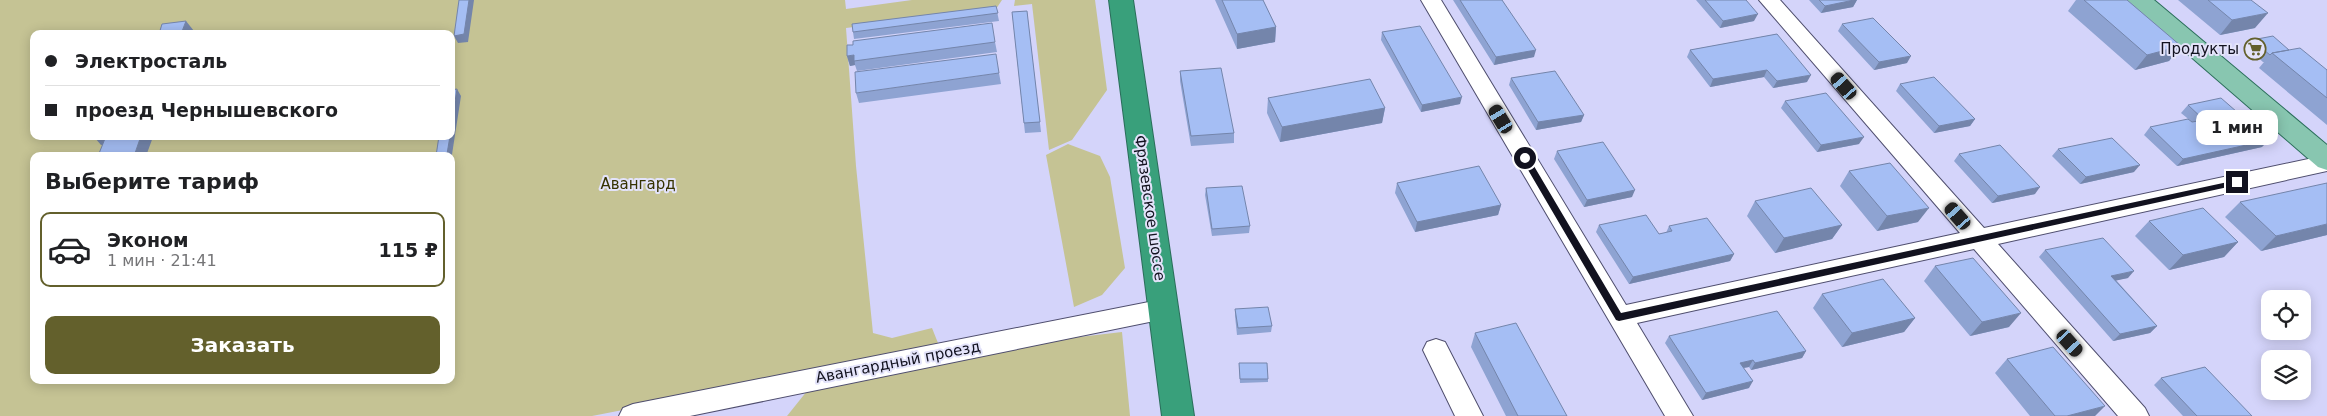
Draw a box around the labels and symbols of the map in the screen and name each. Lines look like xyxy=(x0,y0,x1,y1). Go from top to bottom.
supermarket icon: Продукты xyxy=(2243,37,2267,61)
place label: Продукты xyxy=(2160,40,2239,58)
car xyxy=(1828,70,1859,102)
car xyxy=(1486,102,1515,136)
callout: 1 мин xyxy=(2196,110,2278,144)
street label: Фрязевское шоссе xyxy=(1131,134,1169,282)
route start xyxy=(1514,147,1536,169)
route end xyxy=(2226,171,2248,193)
park label: Авангард xyxy=(600,175,676,193)
car xyxy=(1942,200,1973,232)
car xyxy=(2054,327,2085,359)
street label: Авангардный проезд xyxy=(814,337,982,387)

